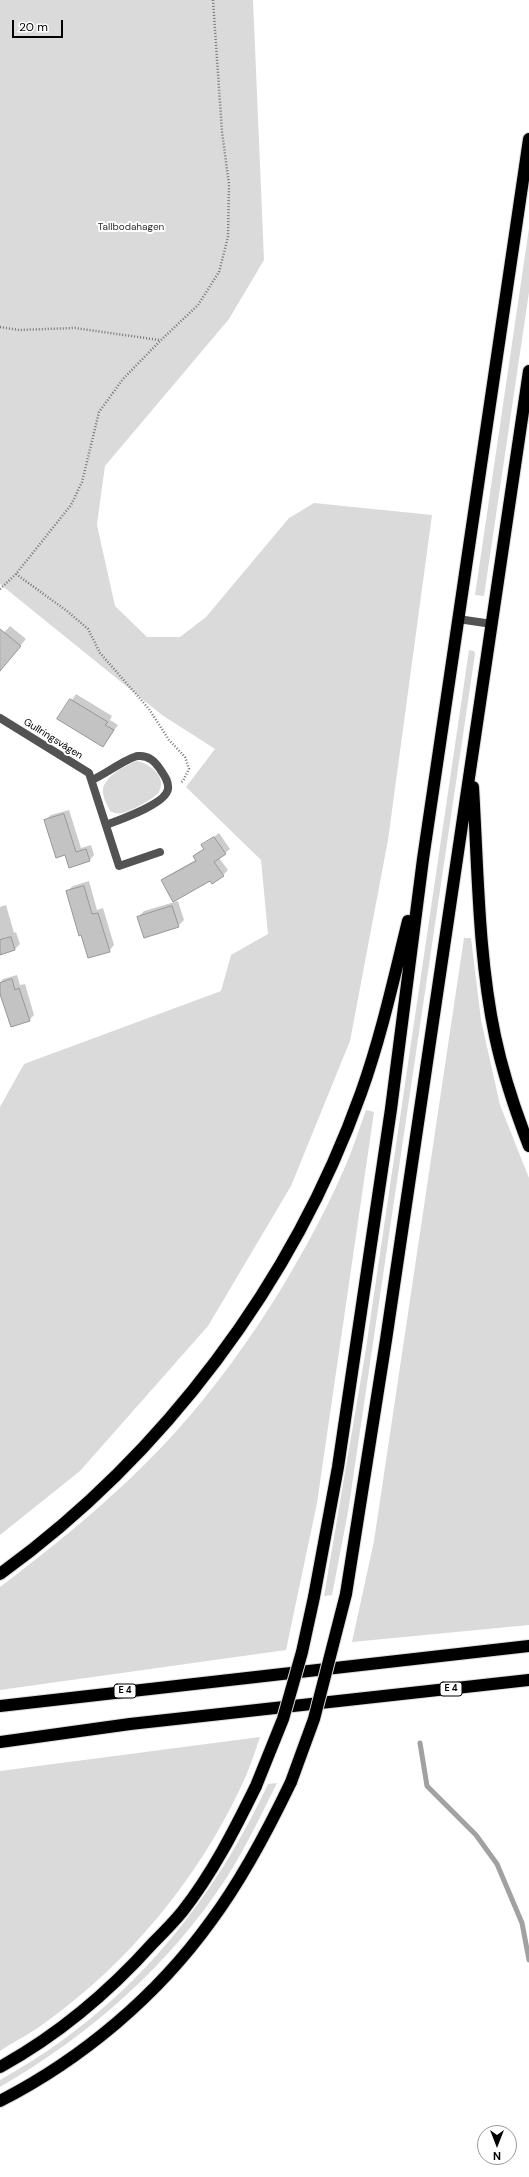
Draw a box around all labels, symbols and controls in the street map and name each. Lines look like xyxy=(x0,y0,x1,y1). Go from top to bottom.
scale bar xyxy=(14,12,65,38)
text: 20 m xyxy=(19,19,48,35)
park label: Tallbodahagen xyxy=(98,221,164,233)
street label: Gullringsvägen xyxy=(21,716,85,762)
road number: E 4 xyxy=(440,1682,462,1696)
road number: E 4 xyxy=(114,1684,136,1698)
north arrow xyxy=(477,2125,517,2165)
text: N xyxy=(493,2149,501,2163)

